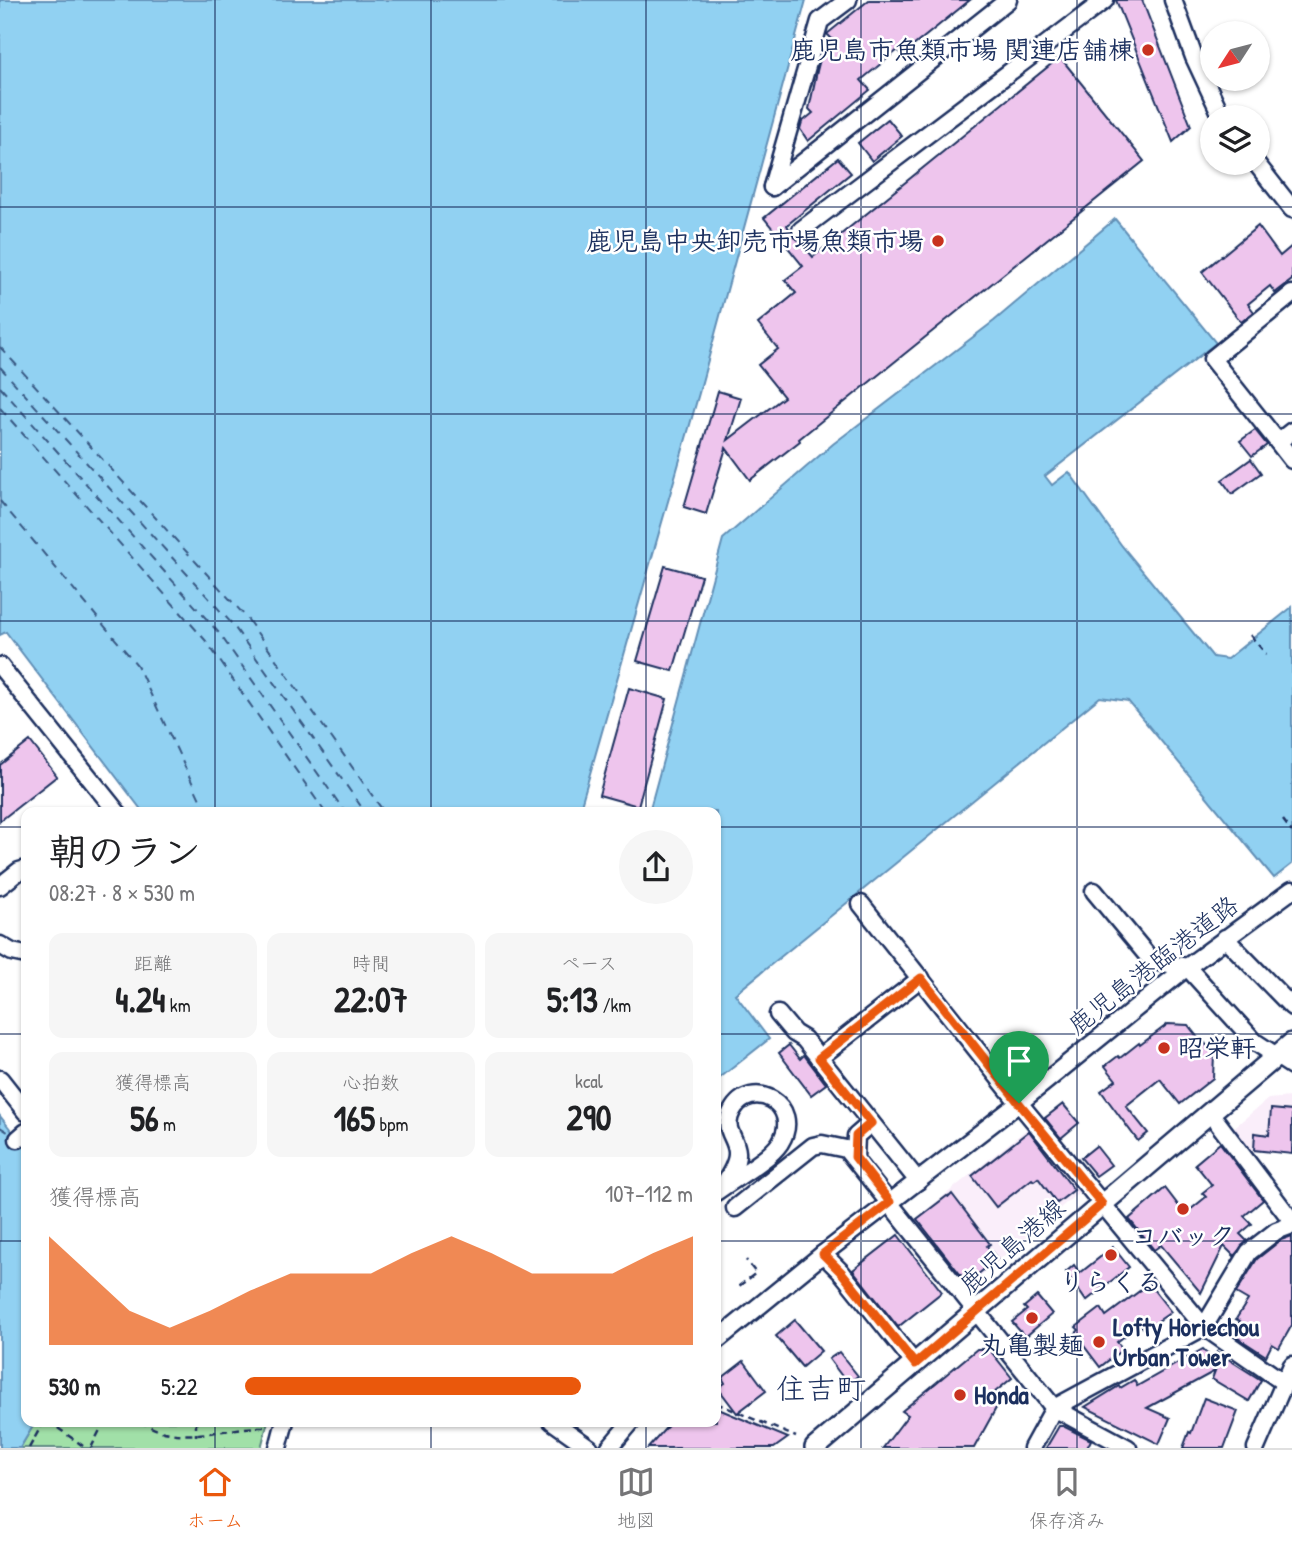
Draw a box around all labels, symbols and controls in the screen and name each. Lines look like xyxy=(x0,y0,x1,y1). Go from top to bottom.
north arrow xyxy=(1200,21,1270,91)
map controls xyxy=(1200,21,1270,175)
place label: 鹿児島市魚類市場 関連店舗棟 xyxy=(790,32,1134,67)
marker: 鹿児島市魚類市場 関連店舗棟 xyxy=(1140,42,1156,58)
button: layers xyxy=(1200,105,1270,175)
place label: 鹿児島中央卸売市場魚類市場 xyxy=(586,223,924,258)
marker: 鹿児島中央卸売市場魚類市場 xyxy=(930,233,946,249)
text: 朝のラン xyxy=(49,825,201,877)
button: share xyxy=(619,830,693,904)
text: 08:27 · 8 × 530 m xyxy=(49,877,195,908)
street label: 鹿児島港臨港道路 xyxy=(1060,887,1245,1042)
text: 距離 xyxy=(134,950,172,976)
text: 時間 xyxy=(352,950,390,976)
text: ペース xyxy=(561,950,617,976)
text: 4.24 xyxy=(115,976,165,1023)
text: 22:07 xyxy=(334,976,408,1023)
text: 5:13 xyxy=(547,976,598,1023)
text: km xyxy=(165,992,191,1018)
text: /km xyxy=(598,992,631,1018)
place label: 昭栄軒 xyxy=(1178,1030,1256,1065)
pin xyxy=(989,1031,1049,1103)
marker: 昭栄軒 xyxy=(1156,1040,1172,1056)
icon: arrive xyxy=(1000,1042,1038,1080)
text: kcal xyxy=(575,1068,603,1094)
text: 獲得標高 xyxy=(115,1069,191,1095)
text: 心拍数 xyxy=(342,1069,400,1095)
text: 290 xyxy=(567,1094,611,1141)
text: 56 xyxy=(130,1095,159,1142)
text: 165 xyxy=(334,1095,375,1142)
text: m xyxy=(159,1111,176,1137)
text: bpm xyxy=(375,1111,408,1137)
text: 107–112 m xyxy=(605,1178,693,1209)
text: 獲得標高 xyxy=(49,1181,141,1212)
street label: 鹿児島港線 xyxy=(951,1190,1072,1301)
marker: コバック xyxy=(1175,1201,1191,1217)
place label: コバック xyxy=(1131,1218,1235,1253)
marker: りらくる xyxy=(1103,1247,1119,1263)
place label: りらくる xyxy=(1059,1264,1163,1299)
place label: Lofty Horiechou Urban Tower xyxy=(1113,1309,1260,1374)
marker: 丸亀製麺 xyxy=(1024,1310,1040,1326)
place label: 丸亀製麺 xyxy=(980,1327,1084,1362)
marker: Lofty Horiechou Urban Tower xyxy=(1091,1334,1107,1350)
district label: 住吉町 xyxy=(776,1368,866,1408)
text: 530 m xyxy=(49,1371,100,1402)
text: 5:22 xyxy=(161,1371,198,1402)
place label: Honda xyxy=(974,1377,1030,1412)
marker: Honda xyxy=(952,1387,968,1403)
tab: ホーム xyxy=(187,1463,243,1533)
tab: 地図 xyxy=(617,1463,655,1533)
tab: 保存済み xyxy=(1029,1463,1105,1533)

